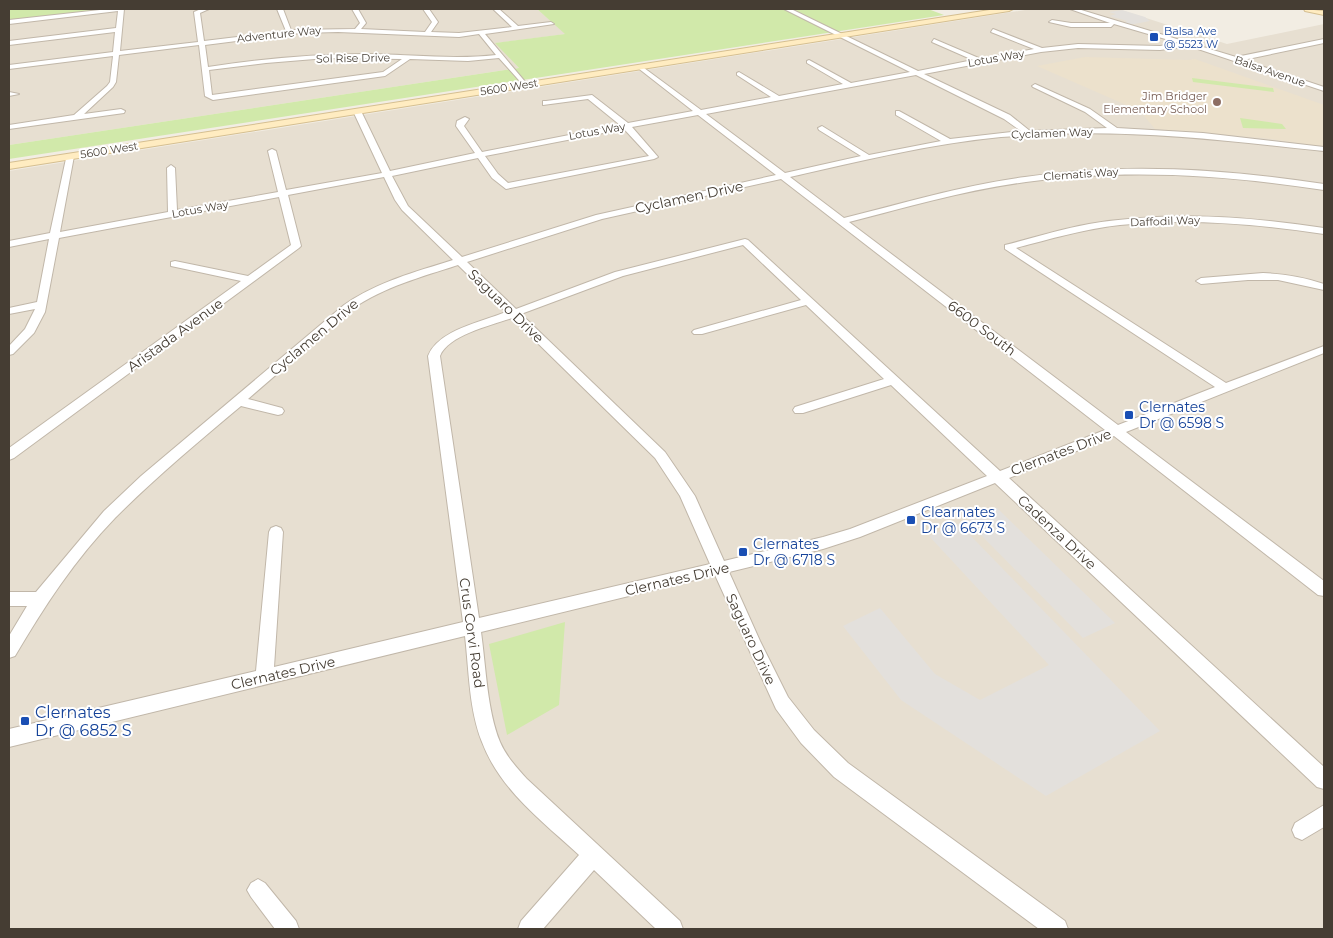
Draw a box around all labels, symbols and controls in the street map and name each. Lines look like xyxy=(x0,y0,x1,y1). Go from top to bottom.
street label: Adventure Way xyxy=(236,23,322,45)
place label: Balsa Ave @ 5523 W xyxy=(1164,24,1218,51)
marker: Balsa Ave @ 5523 W xyxy=(1148,31,1160,43)
street label: Lotus Way xyxy=(967,46,1025,70)
street label: Sol Rise Drive xyxy=(316,50,391,66)
street label: Balsa Avenue xyxy=(1233,52,1308,90)
street label: 5600 West xyxy=(479,75,539,98)
place label: Jim Bridger Elementary School xyxy=(1103,89,1207,116)
marker: Jim Bridger Elementary School xyxy=(1211,96,1223,108)
street label: Lotus Way xyxy=(568,119,626,143)
street label: Cyclamen Way xyxy=(1011,125,1093,141)
street label: 5600 West xyxy=(79,138,139,161)
street label: Clematis Way xyxy=(1043,164,1119,184)
street label: Cyclamen Drive xyxy=(633,177,745,217)
street label: Lotus Way xyxy=(171,197,229,221)
street label: Daffodil Way xyxy=(1130,213,1200,229)
street label: Saguaro Drive xyxy=(464,265,548,347)
street label: Aristada Avenue xyxy=(124,294,226,376)
street label: Cyclamen Drive xyxy=(266,295,362,379)
street label: 6600 South xyxy=(944,296,1020,360)
place label: Clernates Dr @ 6598 S xyxy=(1139,398,1224,432)
marker: Clernates Dr @ 6598 S xyxy=(1123,409,1135,421)
street label: Clernates Drive xyxy=(1008,425,1114,479)
street label: Cadenza Drive xyxy=(1014,491,1100,573)
place label: Clearnates Dr @ 6673 S xyxy=(921,503,1005,537)
marker: Clearnates Dr @ 6673 S xyxy=(905,514,917,526)
place label: Clernates Dr @ 6718 S xyxy=(753,535,835,569)
marker: Clernates Dr @ 6718 S xyxy=(737,546,749,558)
street label: Clernates Drive xyxy=(623,558,731,600)
street label: Crus Corvi Road xyxy=(455,577,489,689)
street label: Saguaro Drive xyxy=(722,590,780,688)
street label: Clernates Drive xyxy=(229,652,337,694)
place label: Clernates Dr @ 6852 S xyxy=(35,703,132,740)
marker: Clernates Dr @ 6852 S xyxy=(19,715,31,727)

